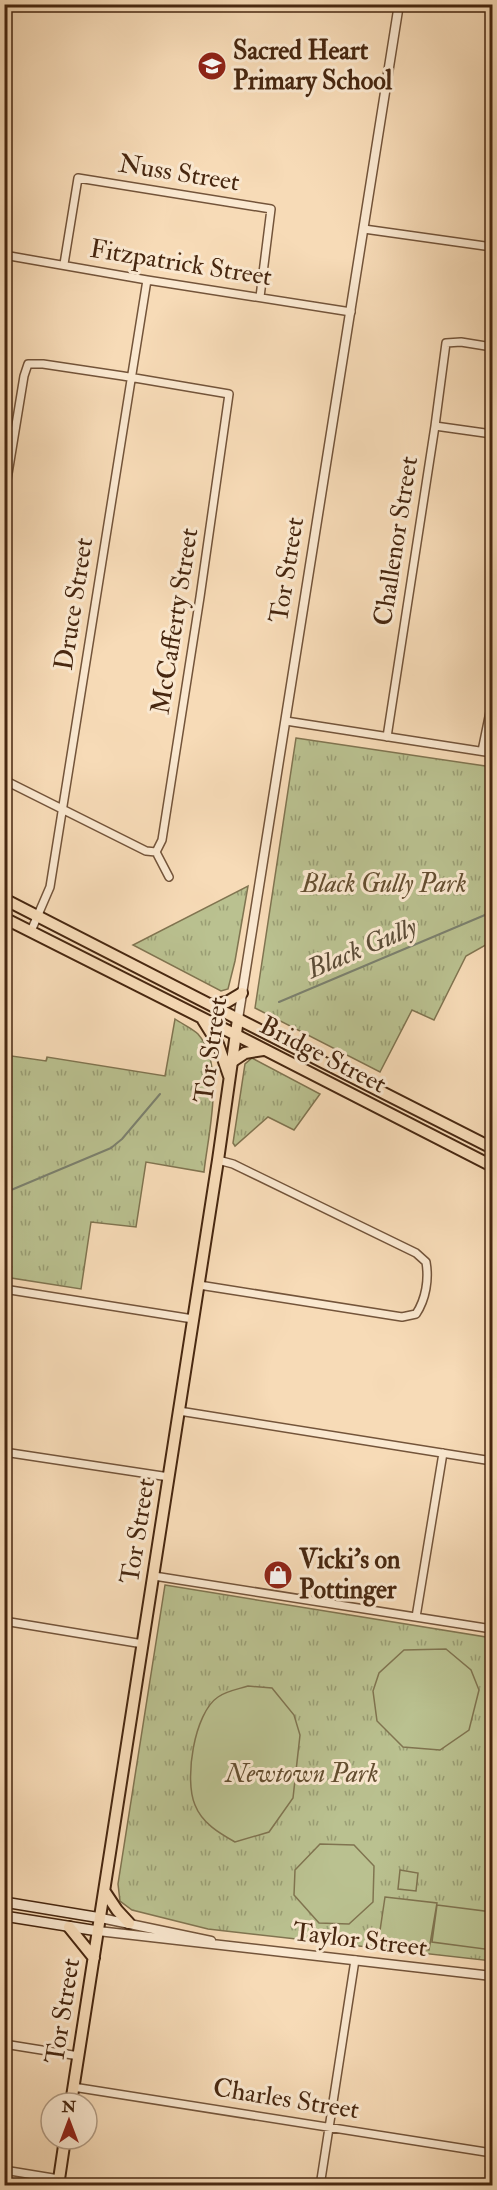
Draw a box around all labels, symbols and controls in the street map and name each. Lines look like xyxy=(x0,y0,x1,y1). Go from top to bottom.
place label: Sacred Heart Primary School xyxy=(233,35,393,98)
school or university icon: Sacred Heart Primary School xyxy=(196,50,228,82)
street label: Nuss Street xyxy=(116,148,242,198)
street label: Fitzpatrick Street xyxy=(88,233,274,294)
street label: Challenor Street xyxy=(367,454,425,628)
street label: Tor Street xyxy=(263,515,311,625)
street label: McCafferty Street xyxy=(144,526,206,716)
street label: Druce Street xyxy=(48,535,100,673)
park label: Black Gully Park xyxy=(299,868,467,900)
water label: Black Gully xyxy=(300,910,423,987)
street label: Tor Street xyxy=(188,995,234,1105)
street label: Bridge Street xyxy=(254,1009,392,1101)
street label: Tor Street xyxy=(114,1476,162,1586)
place label: Vicki's on Pottinger xyxy=(298,1544,401,1607)
shop icon: Vicki's on Pottinger xyxy=(262,1559,294,1591)
park label: Newtown Park xyxy=(223,1758,379,1790)
street label: Taylor Street xyxy=(291,1916,429,1964)
street label: Tor Street xyxy=(39,1956,87,2066)
street label: Charles Street xyxy=(211,2072,361,2126)
north arrow xyxy=(39,2091,99,2151)
text: N xyxy=(61,2097,77,2117)

